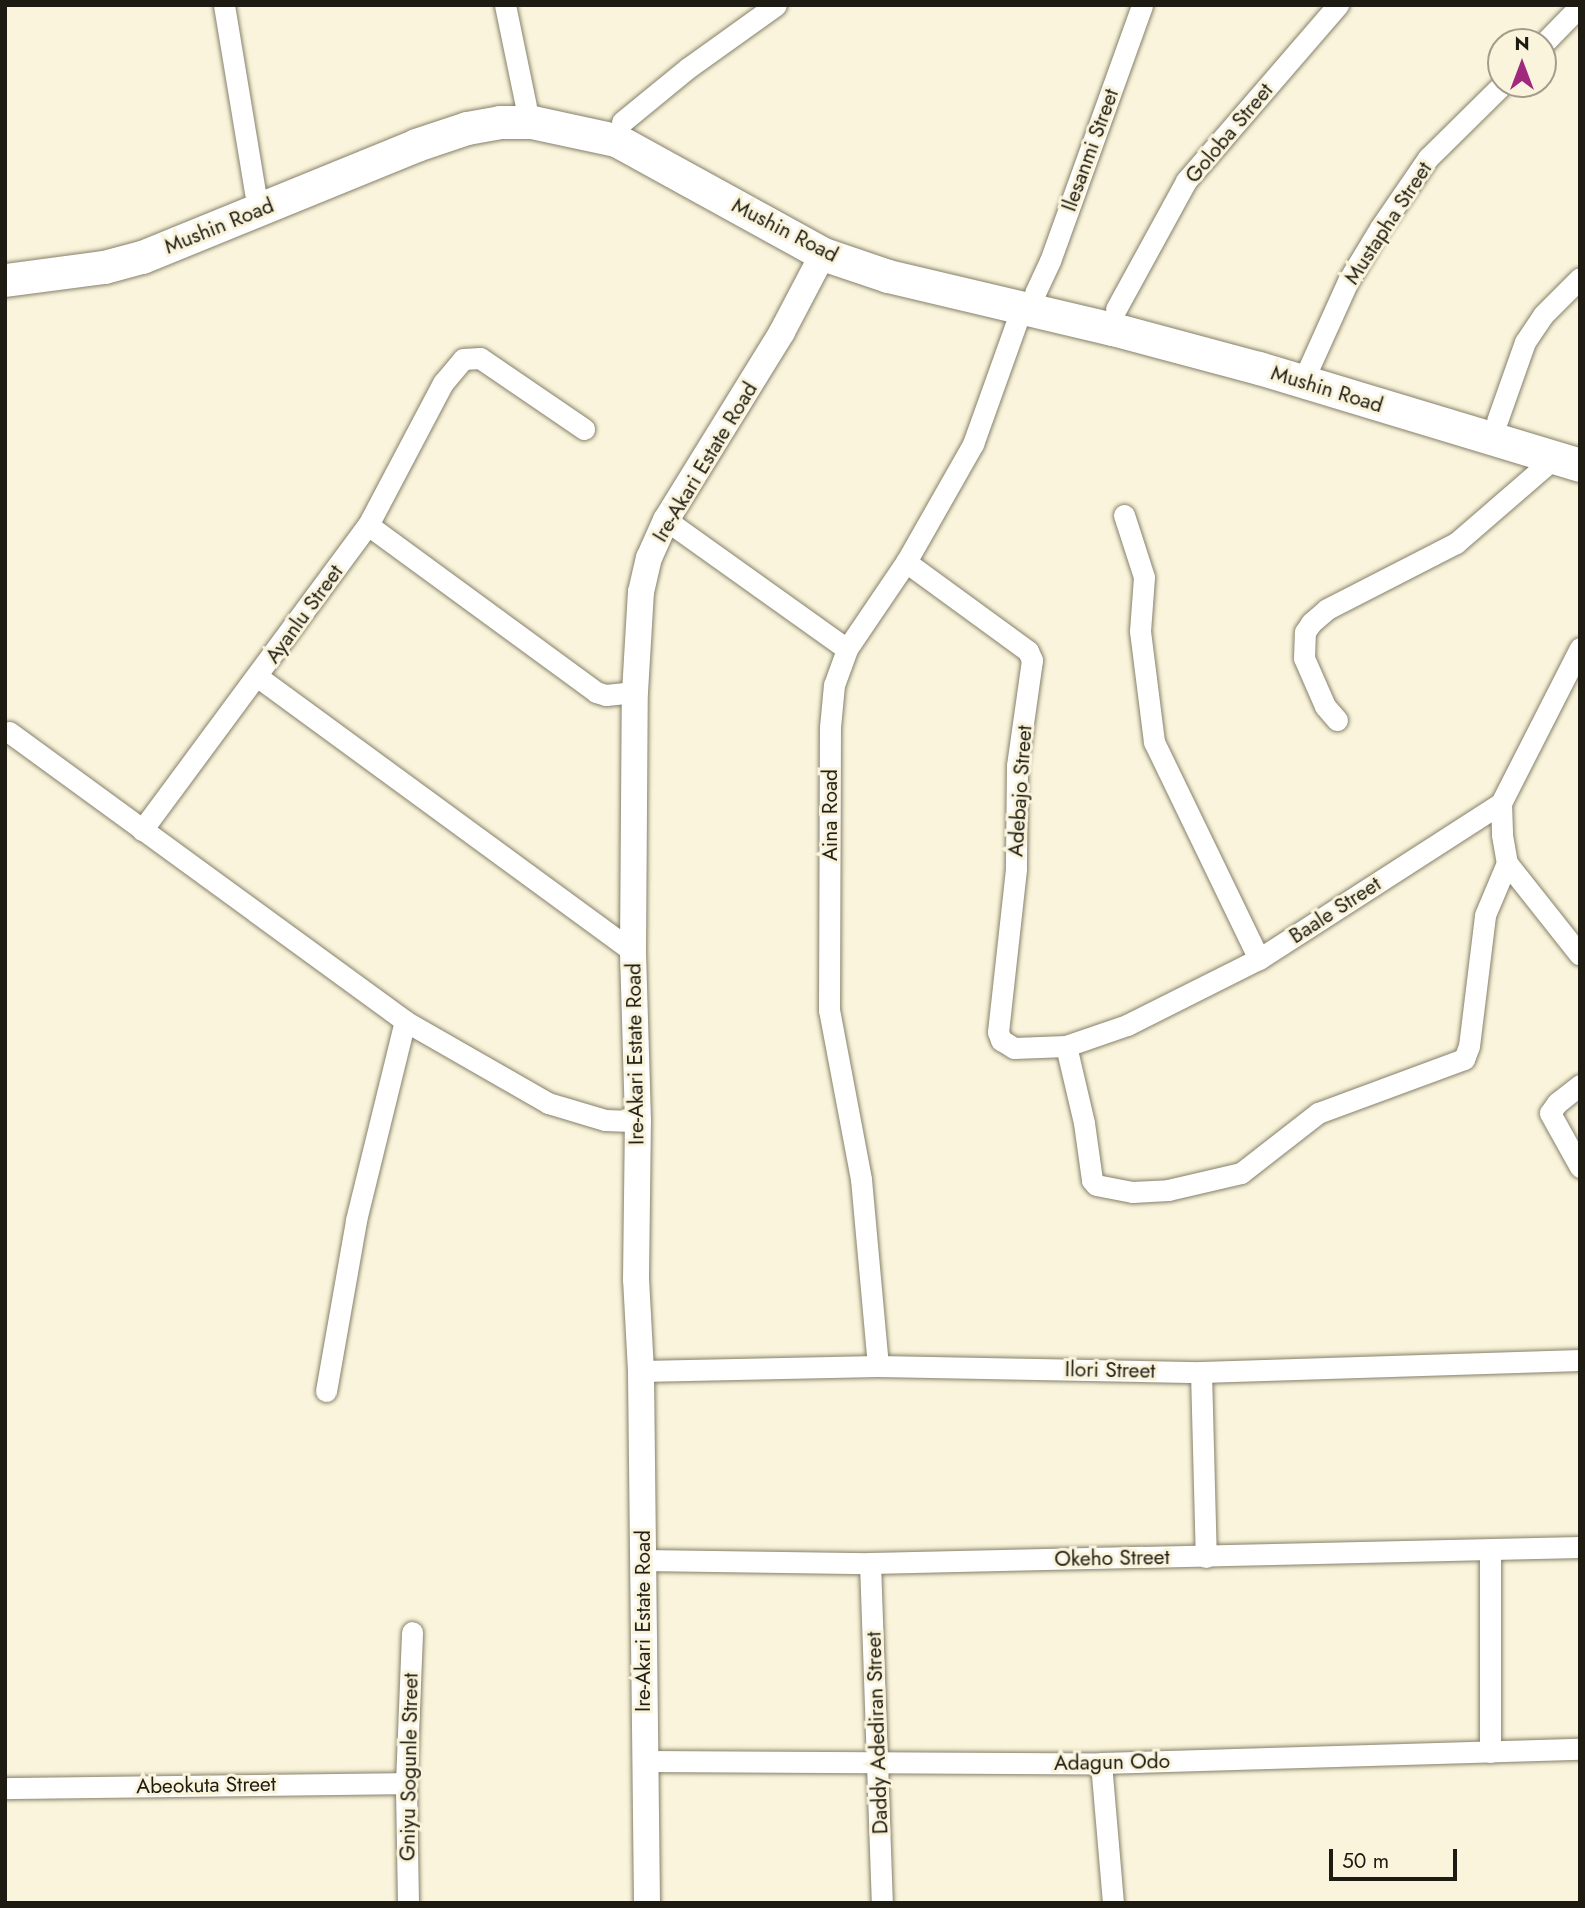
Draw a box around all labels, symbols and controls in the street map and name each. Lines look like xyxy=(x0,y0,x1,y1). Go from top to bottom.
north arrow xyxy=(1487,28,1557,98)
text: N xyxy=(1514,30,1530,57)
street label: Goloba Street xyxy=(1180,78,1278,188)
street label: Ilesanmi Street xyxy=(1056,85,1124,215)
street label: Mustapha Street xyxy=(1339,157,1437,289)
street label: Mushin Road xyxy=(161,193,277,259)
street label: Mushin Road xyxy=(728,193,842,267)
street label: Mushin Road xyxy=(1268,360,1386,418)
street label: Ire-Akari Estate Road xyxy=(647,377,763,547)
street label: Ayanlu Street xyxy=(260,560,348,668)
street label: Adebajo Street xyxy=(1003,724,1037,858)
street label: Aina Road xyxy=(817,769,843,861)
street label: Baale Street xyxy=(1285,871,1385,949)
street label: Ire-Akari Estate Road xyxy=(621,963,649,1145)
street label: Ilori Street xyxy=(1065,1357,1155,1383)
street label: Ire-Akari Estate Road xyxy=(630,1530,656,1712)
street label: Okeho Street xyxy=(1054,1544,1170,1572)
street label: Daddy Adediran Street xyxy=(861,1631,893,1835)
street label: Gniyu Sogunle Street xyxy=(395,1673,423,1861)
street label: Adagun Odo xyxy=(1054,1748,1170,1776)
street label: Abeokuta Street xyxy=(136,1771,276,1799)
scale bar xyxy=(1333,1834,1461,1878)
text: 50 m xyxy=(1342,1846,1389,1876)

